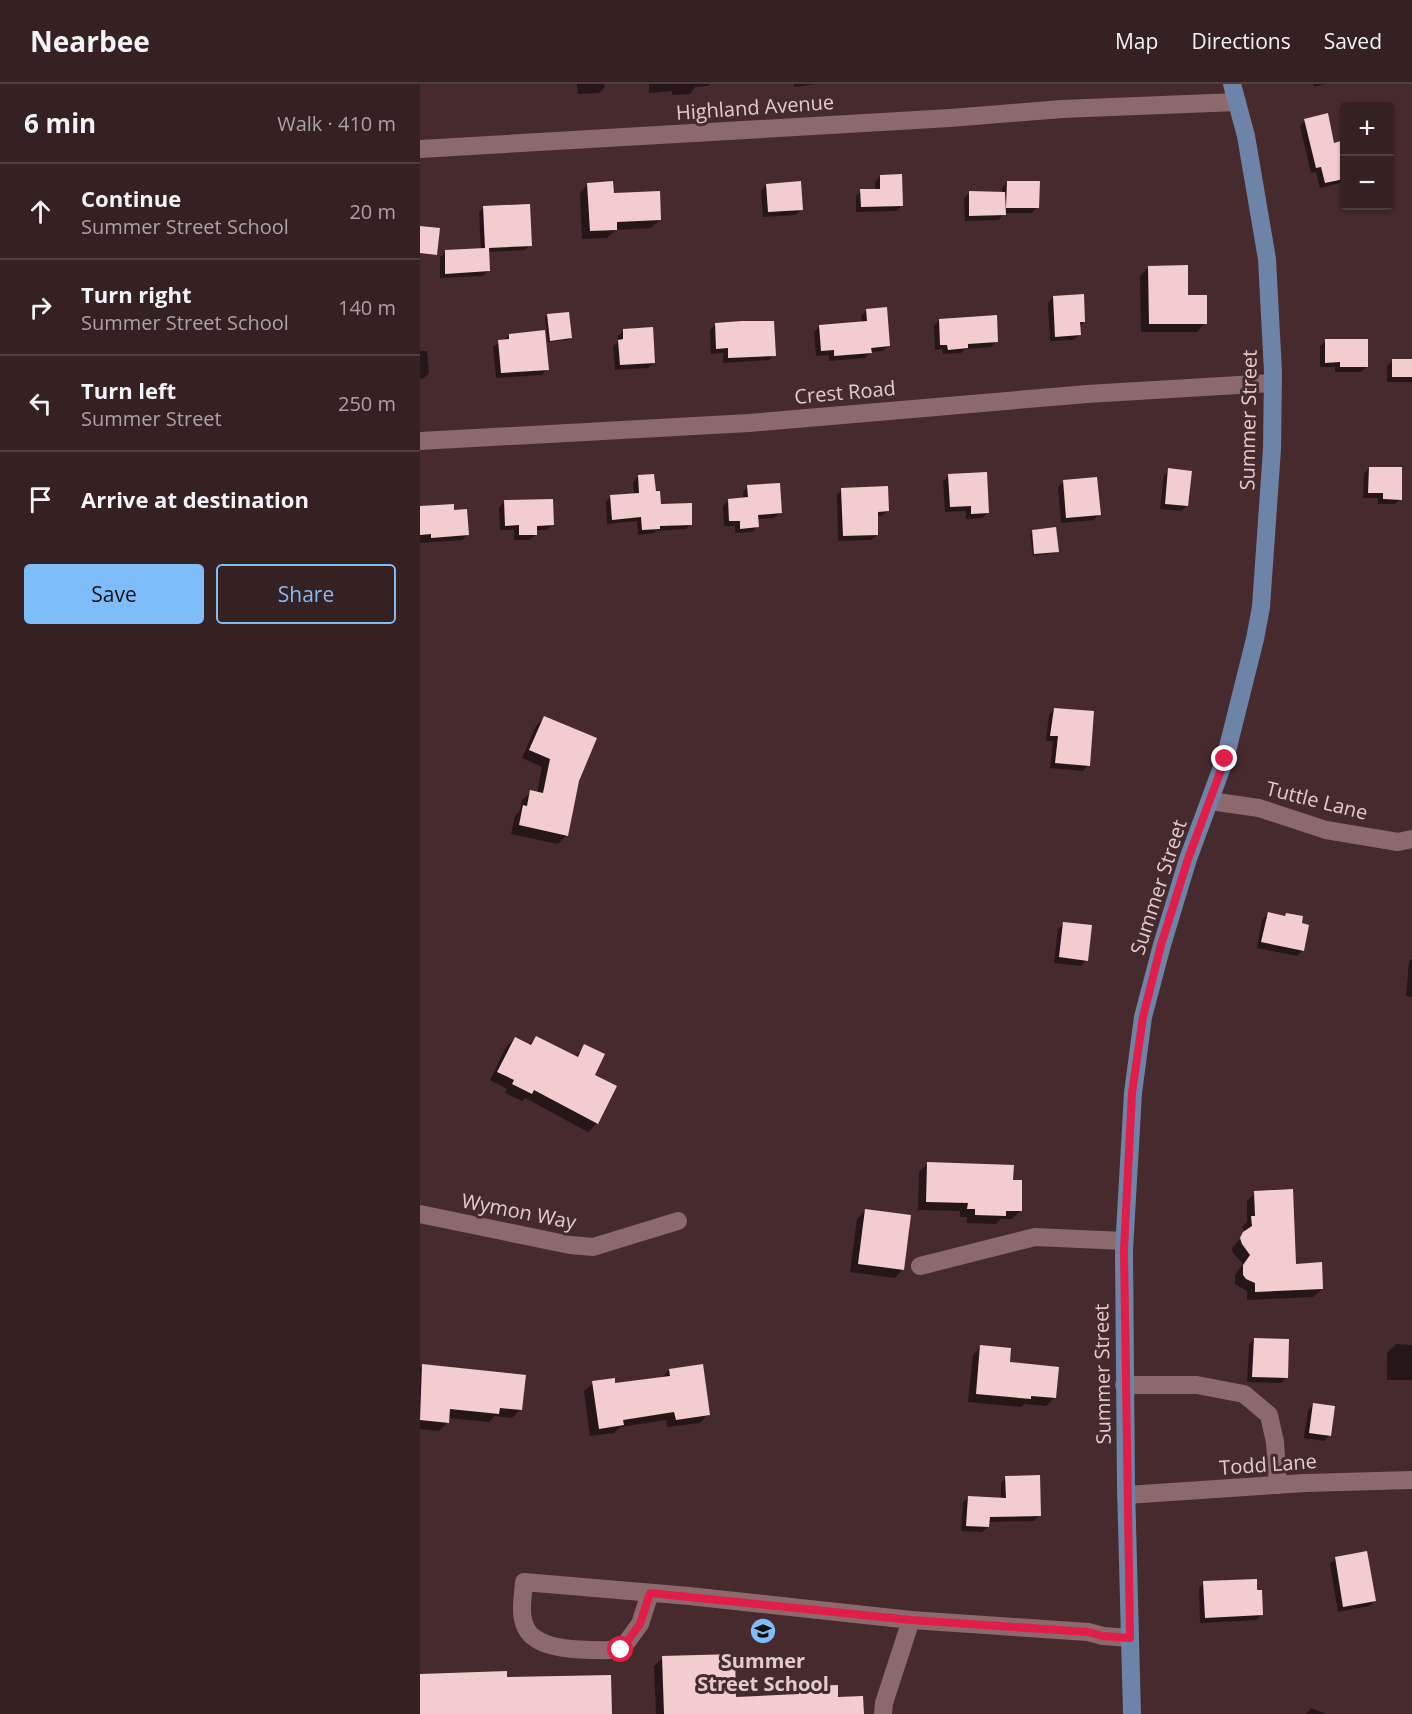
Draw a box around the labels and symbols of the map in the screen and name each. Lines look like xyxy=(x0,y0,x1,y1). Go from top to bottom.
street label: Highland Avenue xyxy=(675,88,835,126)
street label: Summer Street xyxy=(1233,349,1263,491)
street label: Crest Road xyxy=(793,374,897,410)
route end xyxy=(1211,745,1237,771)
street label: Tuttle Lane xyxy=(1263,774,1371,826)
street label: Summer Street xyxy=(1123,816,1193,958)
street label: Wymon Way xyxy=(459,1187,580,1236)
street label: Summer Street xyxy=(1087,1303,1117,1445)
street label: Todd Lane xyxy=(1218,1447,1318,1481)
school or university icon: Summer Street School xyxy=(748,1616,778,1646)
route start xyxy=(607,1636,633,1662)
place label: Summer Street School xyxy=(697,1647,829,1697)

